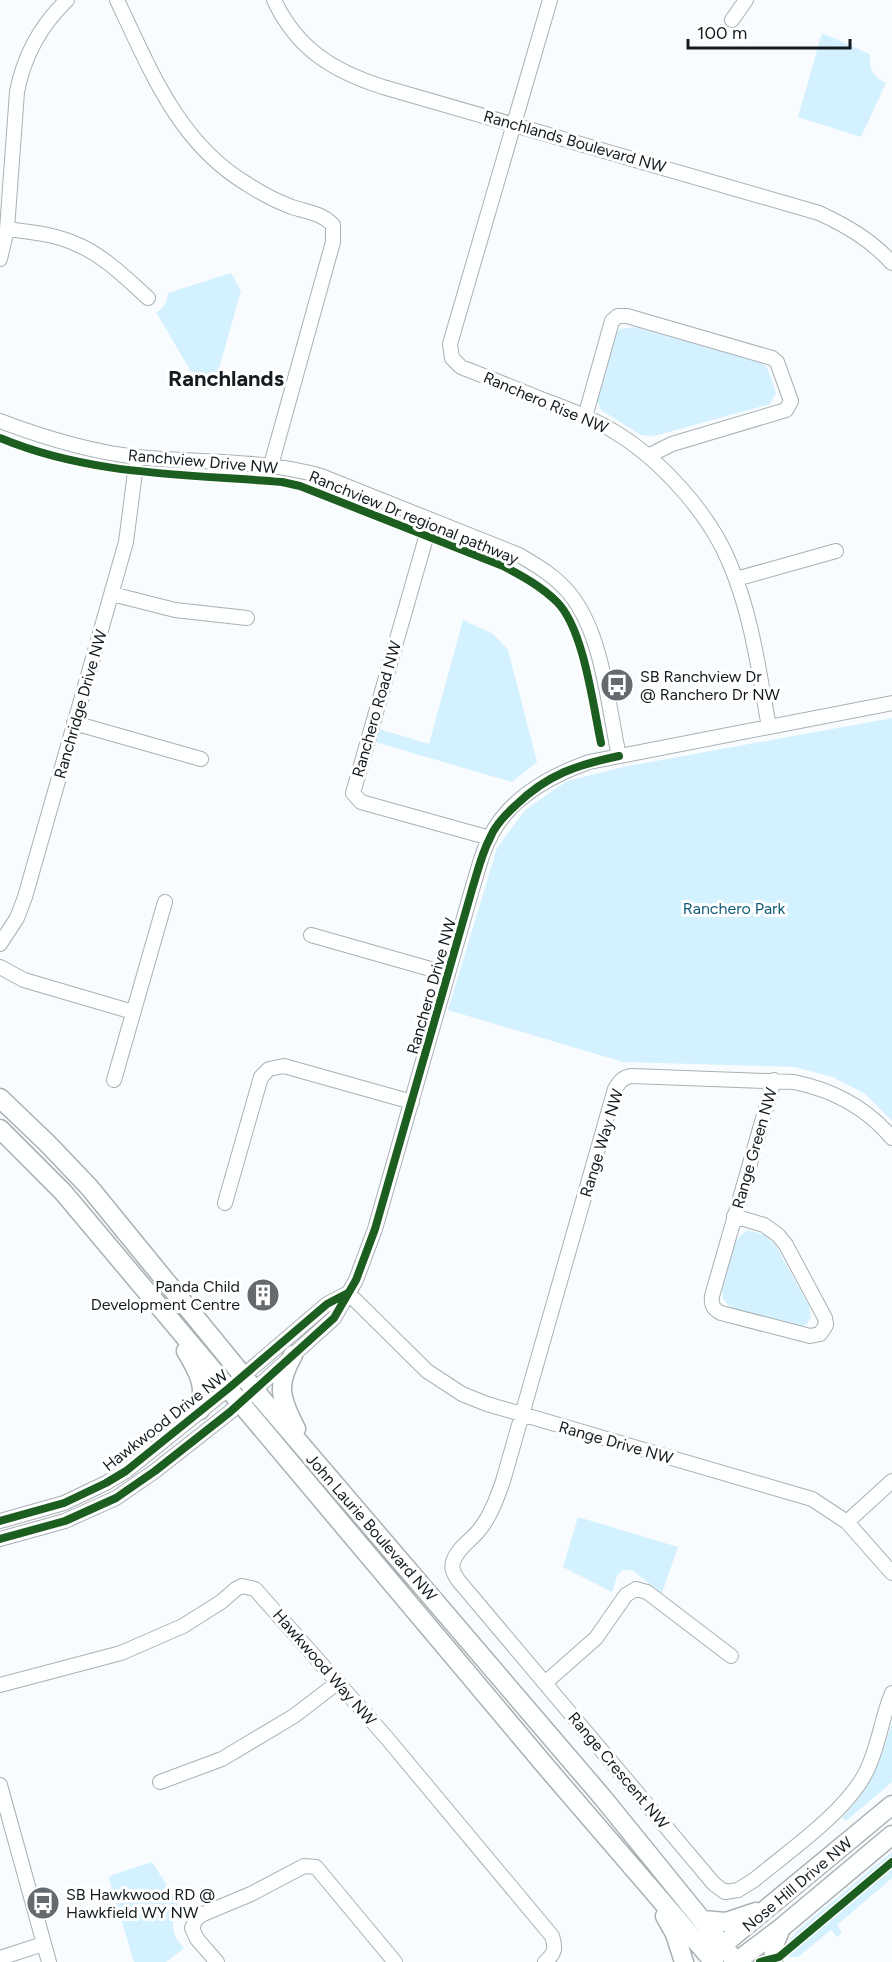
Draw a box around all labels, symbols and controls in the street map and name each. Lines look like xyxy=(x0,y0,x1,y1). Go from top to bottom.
scale bar xyxy=(688,12,850,50)
text: 100 m xyxy=(697,22,747,44)
street label: Ranchlands Boulevard NW xyxy=(481,106,669,177)
district label: Ranchlands xyxy=(168,365,284,392)
street label: Ranchero Rise NW xyxy=(481,368,612,438)
street label: Ranchview Drive NW xyxy=(127,445,279,478)
street label: Ranchview Dr regional pathway xyxy=(306,467,522,569)
street label: Ranchridge Drive NW xyxy=(50,627,111,781)
street label: Ranchero Road NW xyxy=(348,638,405,779)
bus stop icon: SB Ranchview Dr @ Ranchero Dr NW xyxy=(599,667,635,703)
place label: SB Ranchview Dr @ Ranchero Dr NW xyxy=(640,667,781,704)
park label: Ranchero Park xyxy=(683,899,785,918)
street label: Ranchero Drive NW xyxy=(403,915,460,1056)
street label: Range Green NW xyxy=(728,1085,781,1211)
street label: Range Way NW xyxy=(576,1086,627,1199)
place label: Panda Child Development Centre xyxy=(91,1277,240,1314)
building icon: Panda Child Development Centre xyxy=(245,1277,281,1313)
street label: Hawkwood Drive NW xyxy=(99,1365,232,1475)
street label: Range Drive NW xyxy=(557,1417,676,1468)
street label: John Laurie Boulevard NW xyxy=(302,1450,441,1605)
street label: Hawkwood Way NW xyxy=(269,1605,381,1730)
street label: Range Crescent NW xyxy=(564,1708,673,1833)
street label: Nose Hill Drive NW xyxy=(739,1833,856,1936)
bus stop icon: SB Hawkwood RD @ Hawkfield WY NW xyxy=(25,1885,61,1921)
place label: SB Hawkwood RD @ Hawkfield WY NW xyxy=(66,1885,215,1922)

